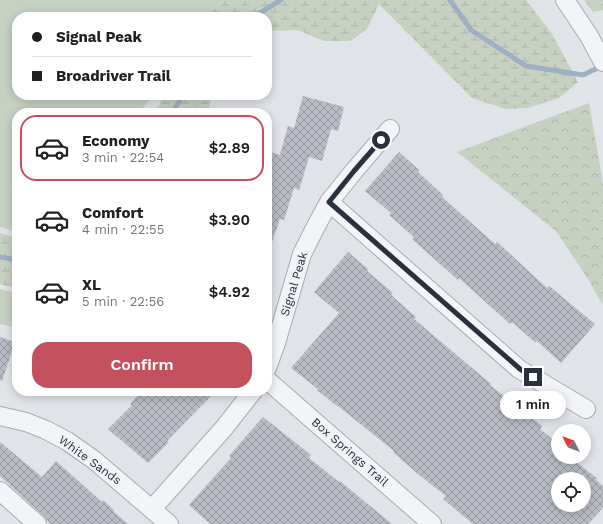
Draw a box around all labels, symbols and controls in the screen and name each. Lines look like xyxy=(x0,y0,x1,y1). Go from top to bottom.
text: Signal Peak xyxy=(56,28,142,46)
text: Broadriver Trail xyxy=(56,67,171,85)
icon: car xyxy=(34,130,70,166)
route start xyxy=(372,131,390,149)
text: Economy xyxy=(82,132,149,150)
text: $2.89 xyxy=(209,139,250,157)
text: 3 min · 22:54 xyxy=(82,150,164,165)
icon: car xyxy=(34,202,70,238)
text: Comfort xyxy=(82,204,143,222)
text: $3.90 xyxy=(209,211,250,229)
text: 4 min · 22:55 xyxy=(82,222,164,237)
street label: Signal Peak xyxy=(278,250,310,318)
icon: car xyxy=(34,274,70,310)
text: XL xyxy=(82,276,101,294)
text: $4.92 xyxy=(209,283,250,301)
text: 5 min · 22:56 xyxy=(82,294,164,309)
button: Confirm xyxy=(32,342,252,388)
route end xyxy=(524,368,542,386)
callout: 1 min xyxy=(500,391,566,419)
text: 1 min xyxy=(516,397,550,412)
street label: Box Springs Trail xyxy=(309,415,391,489)
north arrow xyxy=(551,424,591,464)
map controls xyxy=(551,424,591,512)
street label: White Sands xyxy=(56,433,124,487)
button: locate xyxy=(551,472,591,512)

